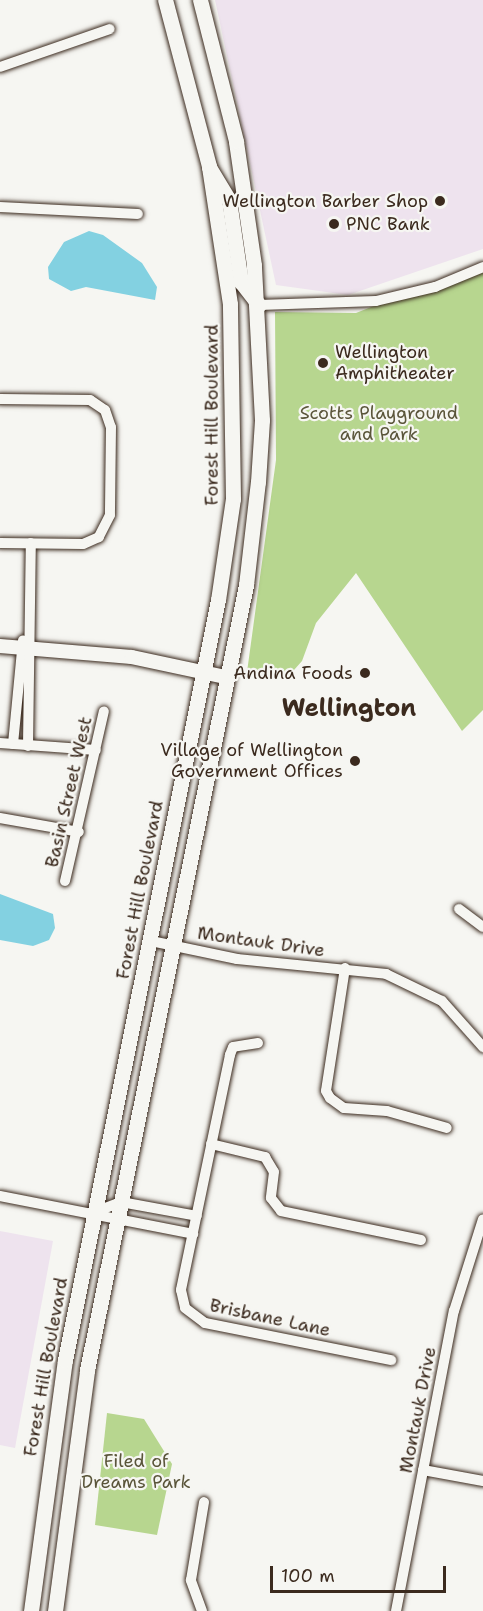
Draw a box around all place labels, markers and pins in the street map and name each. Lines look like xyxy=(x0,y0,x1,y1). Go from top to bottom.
place label: Wellington Barber Shop xyxy=(222,190,428,212)
marker: Wellington Barber Shop xyxy=(433,194,447,208)
place label: PNC Bank xyxy=(346,213,430,235)
marker: PNC Bank xyxy=(327,217,341,231)
place label: Wellington Amphitheater xyxy=(335,342,455,385)
marker: Wellington Amphitheater xyxy=(316,356,330,370)
place label: Andina Foods xyxy=(233,662,353,684)
marker: Andina Foods xyxy=(358,666,372,680)
place label: Village of Wellington Government Offices xyxy=(160,740,343,783)
marker: Village of Wellington Government Offices xyxy=(348,754,362,768)

